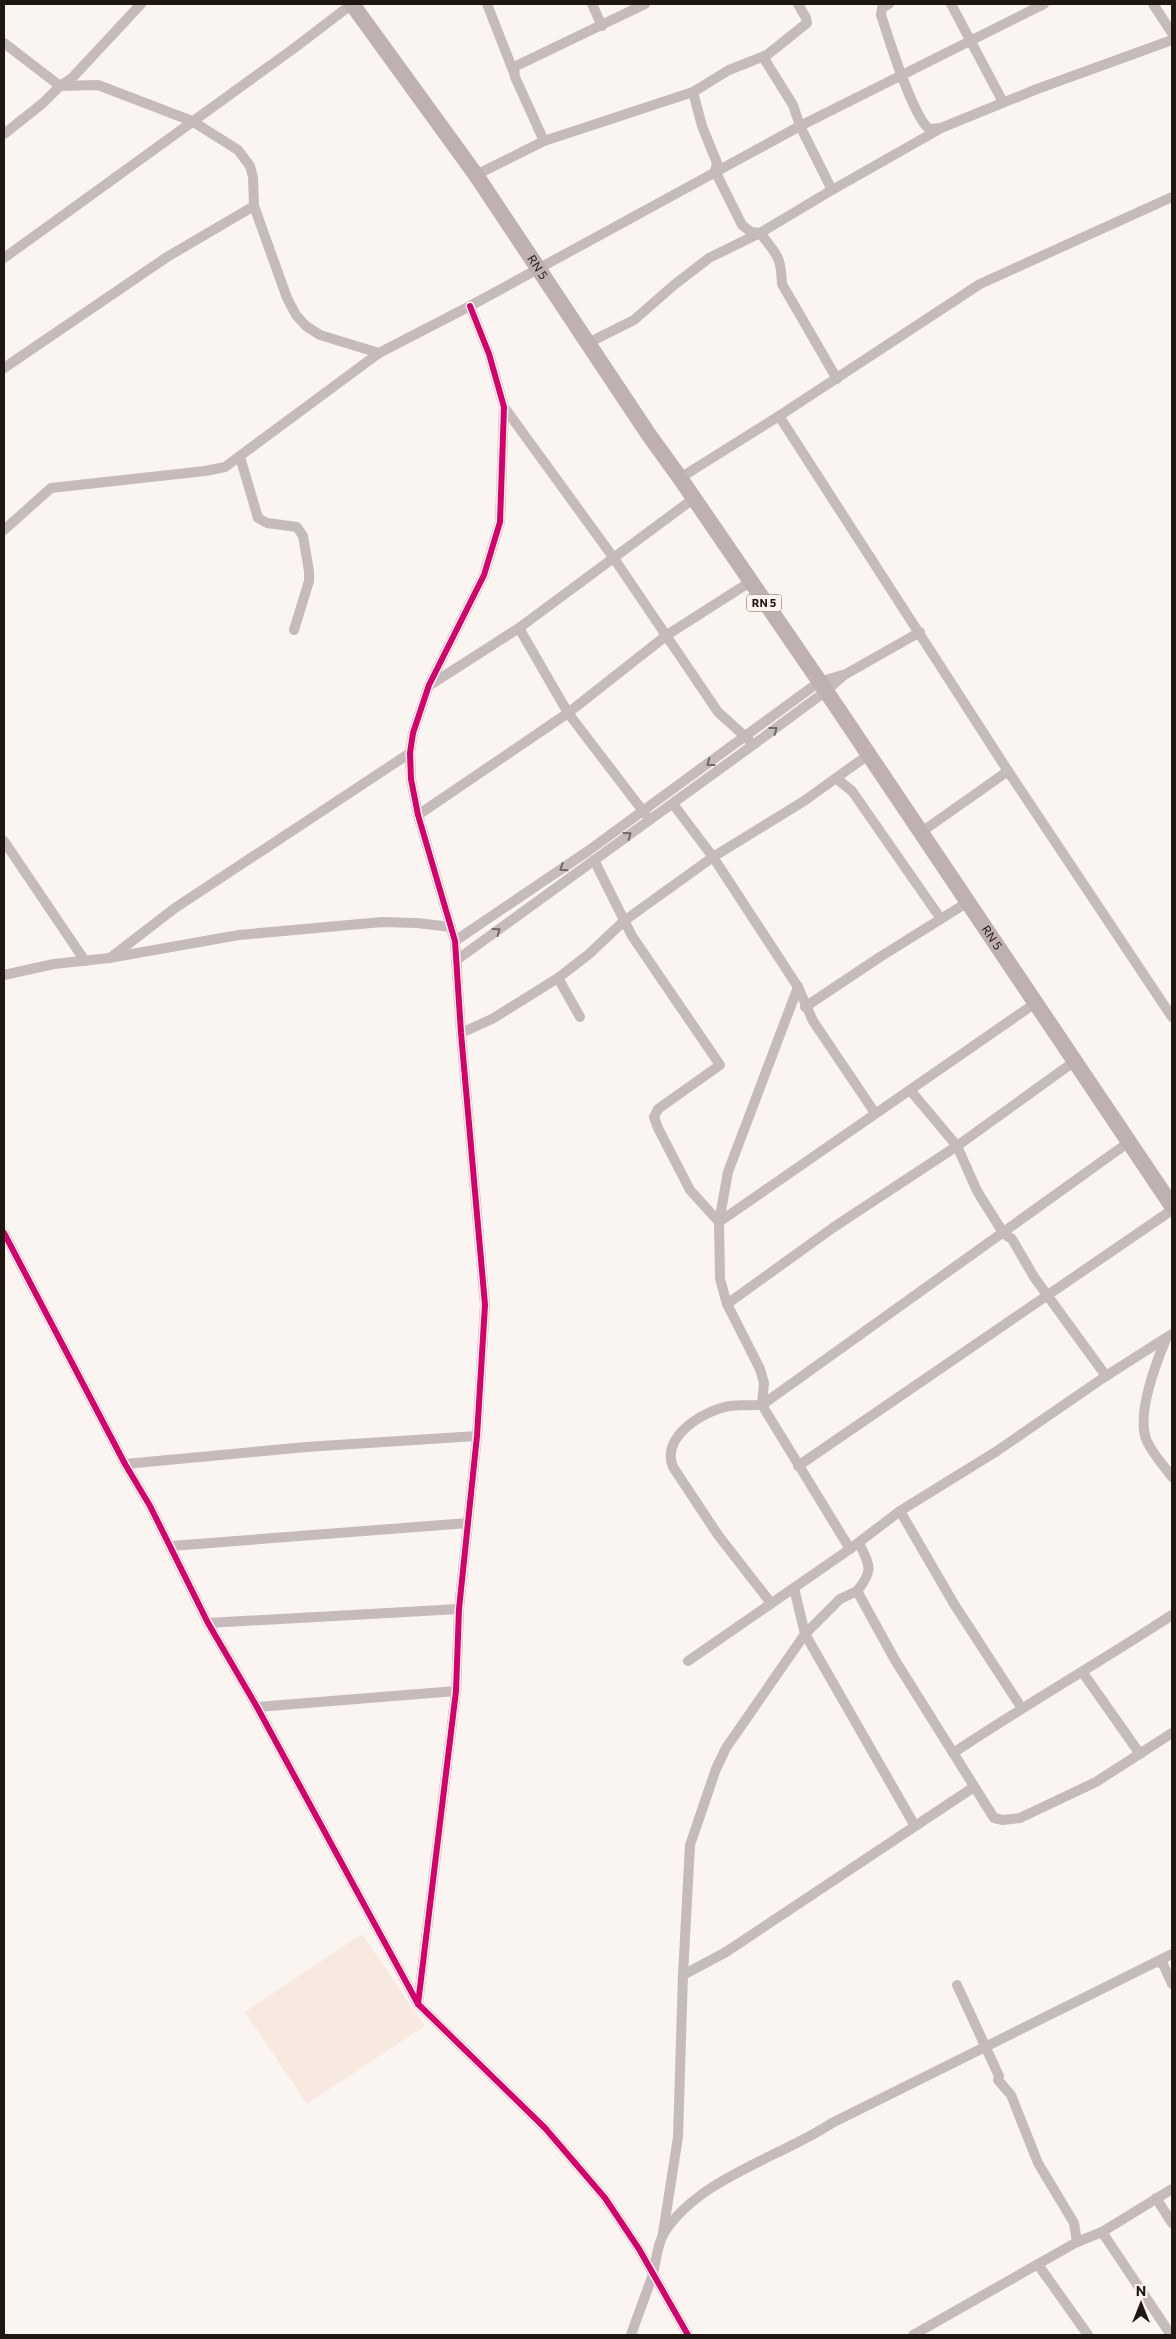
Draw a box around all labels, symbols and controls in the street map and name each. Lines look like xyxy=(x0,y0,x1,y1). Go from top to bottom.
street label: RN 5 xyxy=(525,252,551,282)
road number: RN 5 xyxy=(746,594,782,612)
one-way arrow xyxy=(768,727,777,735)
one-way arrow xyxy=(706,757,716,766)
one-way arrow xyxy=(622,832,632,841)
one-way arrow xyxy=(559,862,569,871)
street label: RN 5 xyxy=(979,922,1006,952)
one-way arrow xyxy=(491,928,501,937)
north arrow xyxy=(1116,2279,1166,2329)
text: N xyxy=(1136,2282,1146,2299)

